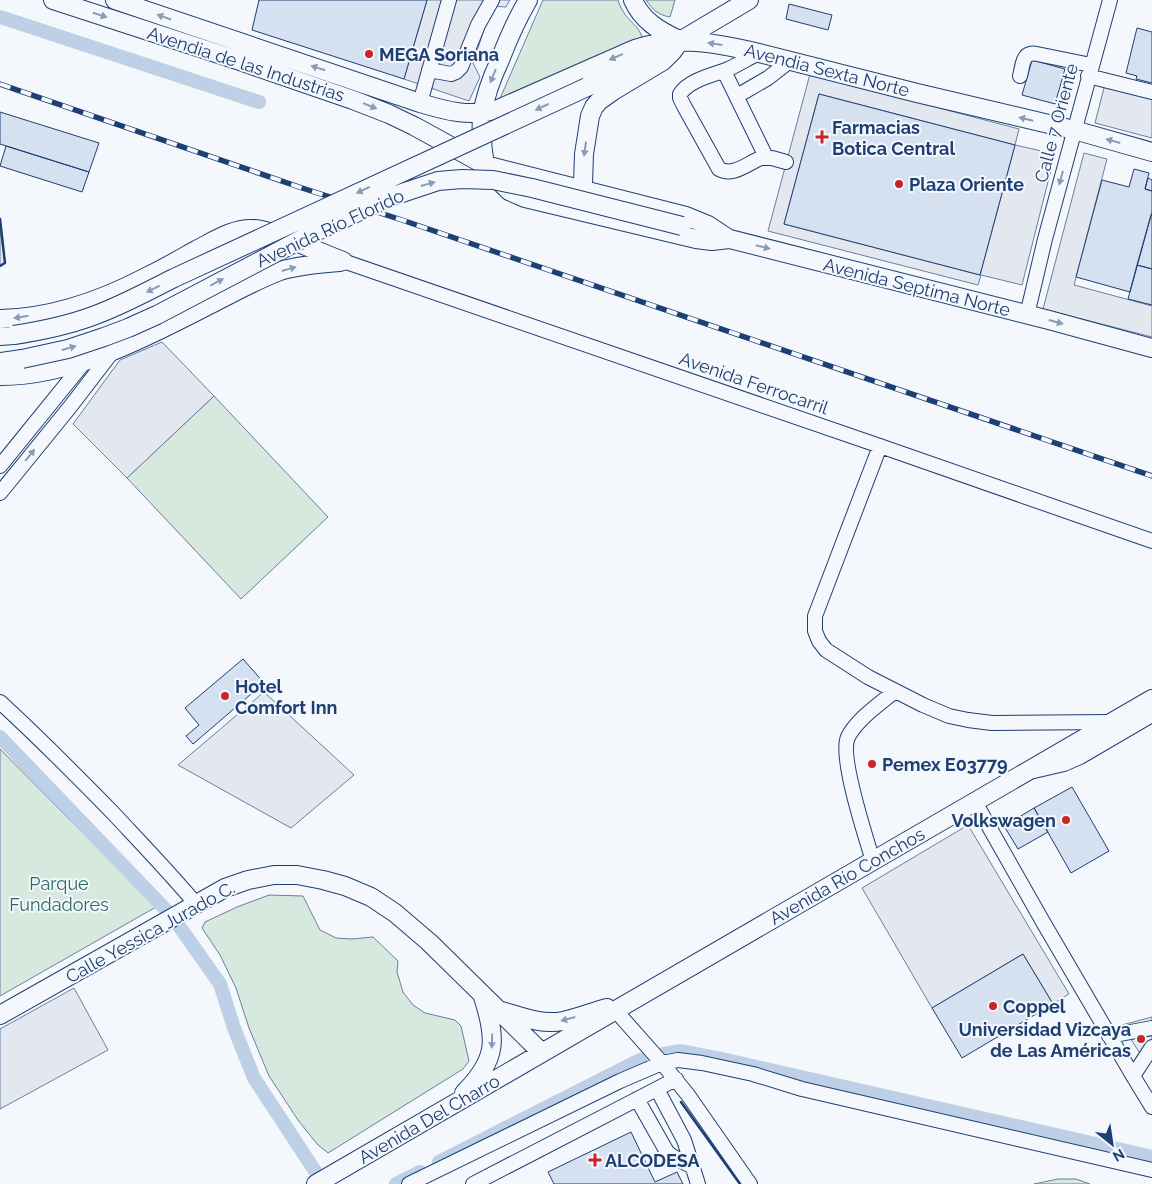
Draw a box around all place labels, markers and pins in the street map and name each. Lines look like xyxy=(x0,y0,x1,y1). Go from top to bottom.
place label: MEGA Soriana xyxy=(379,44,499,65)
marker: MEGA Soriana xyxy=(363,48,375,60)
place label: Farmacias Botica Central xyxy=(832,117,955,159)
marker: Farmacias Botica Central xyxy=(816,131,828,143)
place label: Plaza Oriente xyxy=(909,174,1024,195)
marker: Plaza Oriente xyxy=(893,178,905,190)
place label: Hotel Comfort Inn xyxy=(235,676,337,718)
marker: Hotel Comfort Inn xyxy=(219,690,231,702)
place label: Pemex E03779 xyxy=(882,754,1008,775)
marker: Pemex E03779 xyxy=(866,758,878,770)
place label: Volkswagen xyxy=(952,810,1056,831)
marker: Volkswagen xyxy=(1060,814,1072,826)
place label: Coppel xyxy=(1003,996,1066,1017)
marker: Coppel xyxy=(987,1000,999,1012)
place label: Universidad Vizcaya de Las Américas xyxy=(959,1019,1131,1061)
marker: Universidad Vizcaya de Las Américas xyxy=(1135,1033,1147,1045)
place label: ALCODESA xyxy=(605,1150,701,1171)
marker: ALCODESA xyxy=(589,1154,601,1166)

